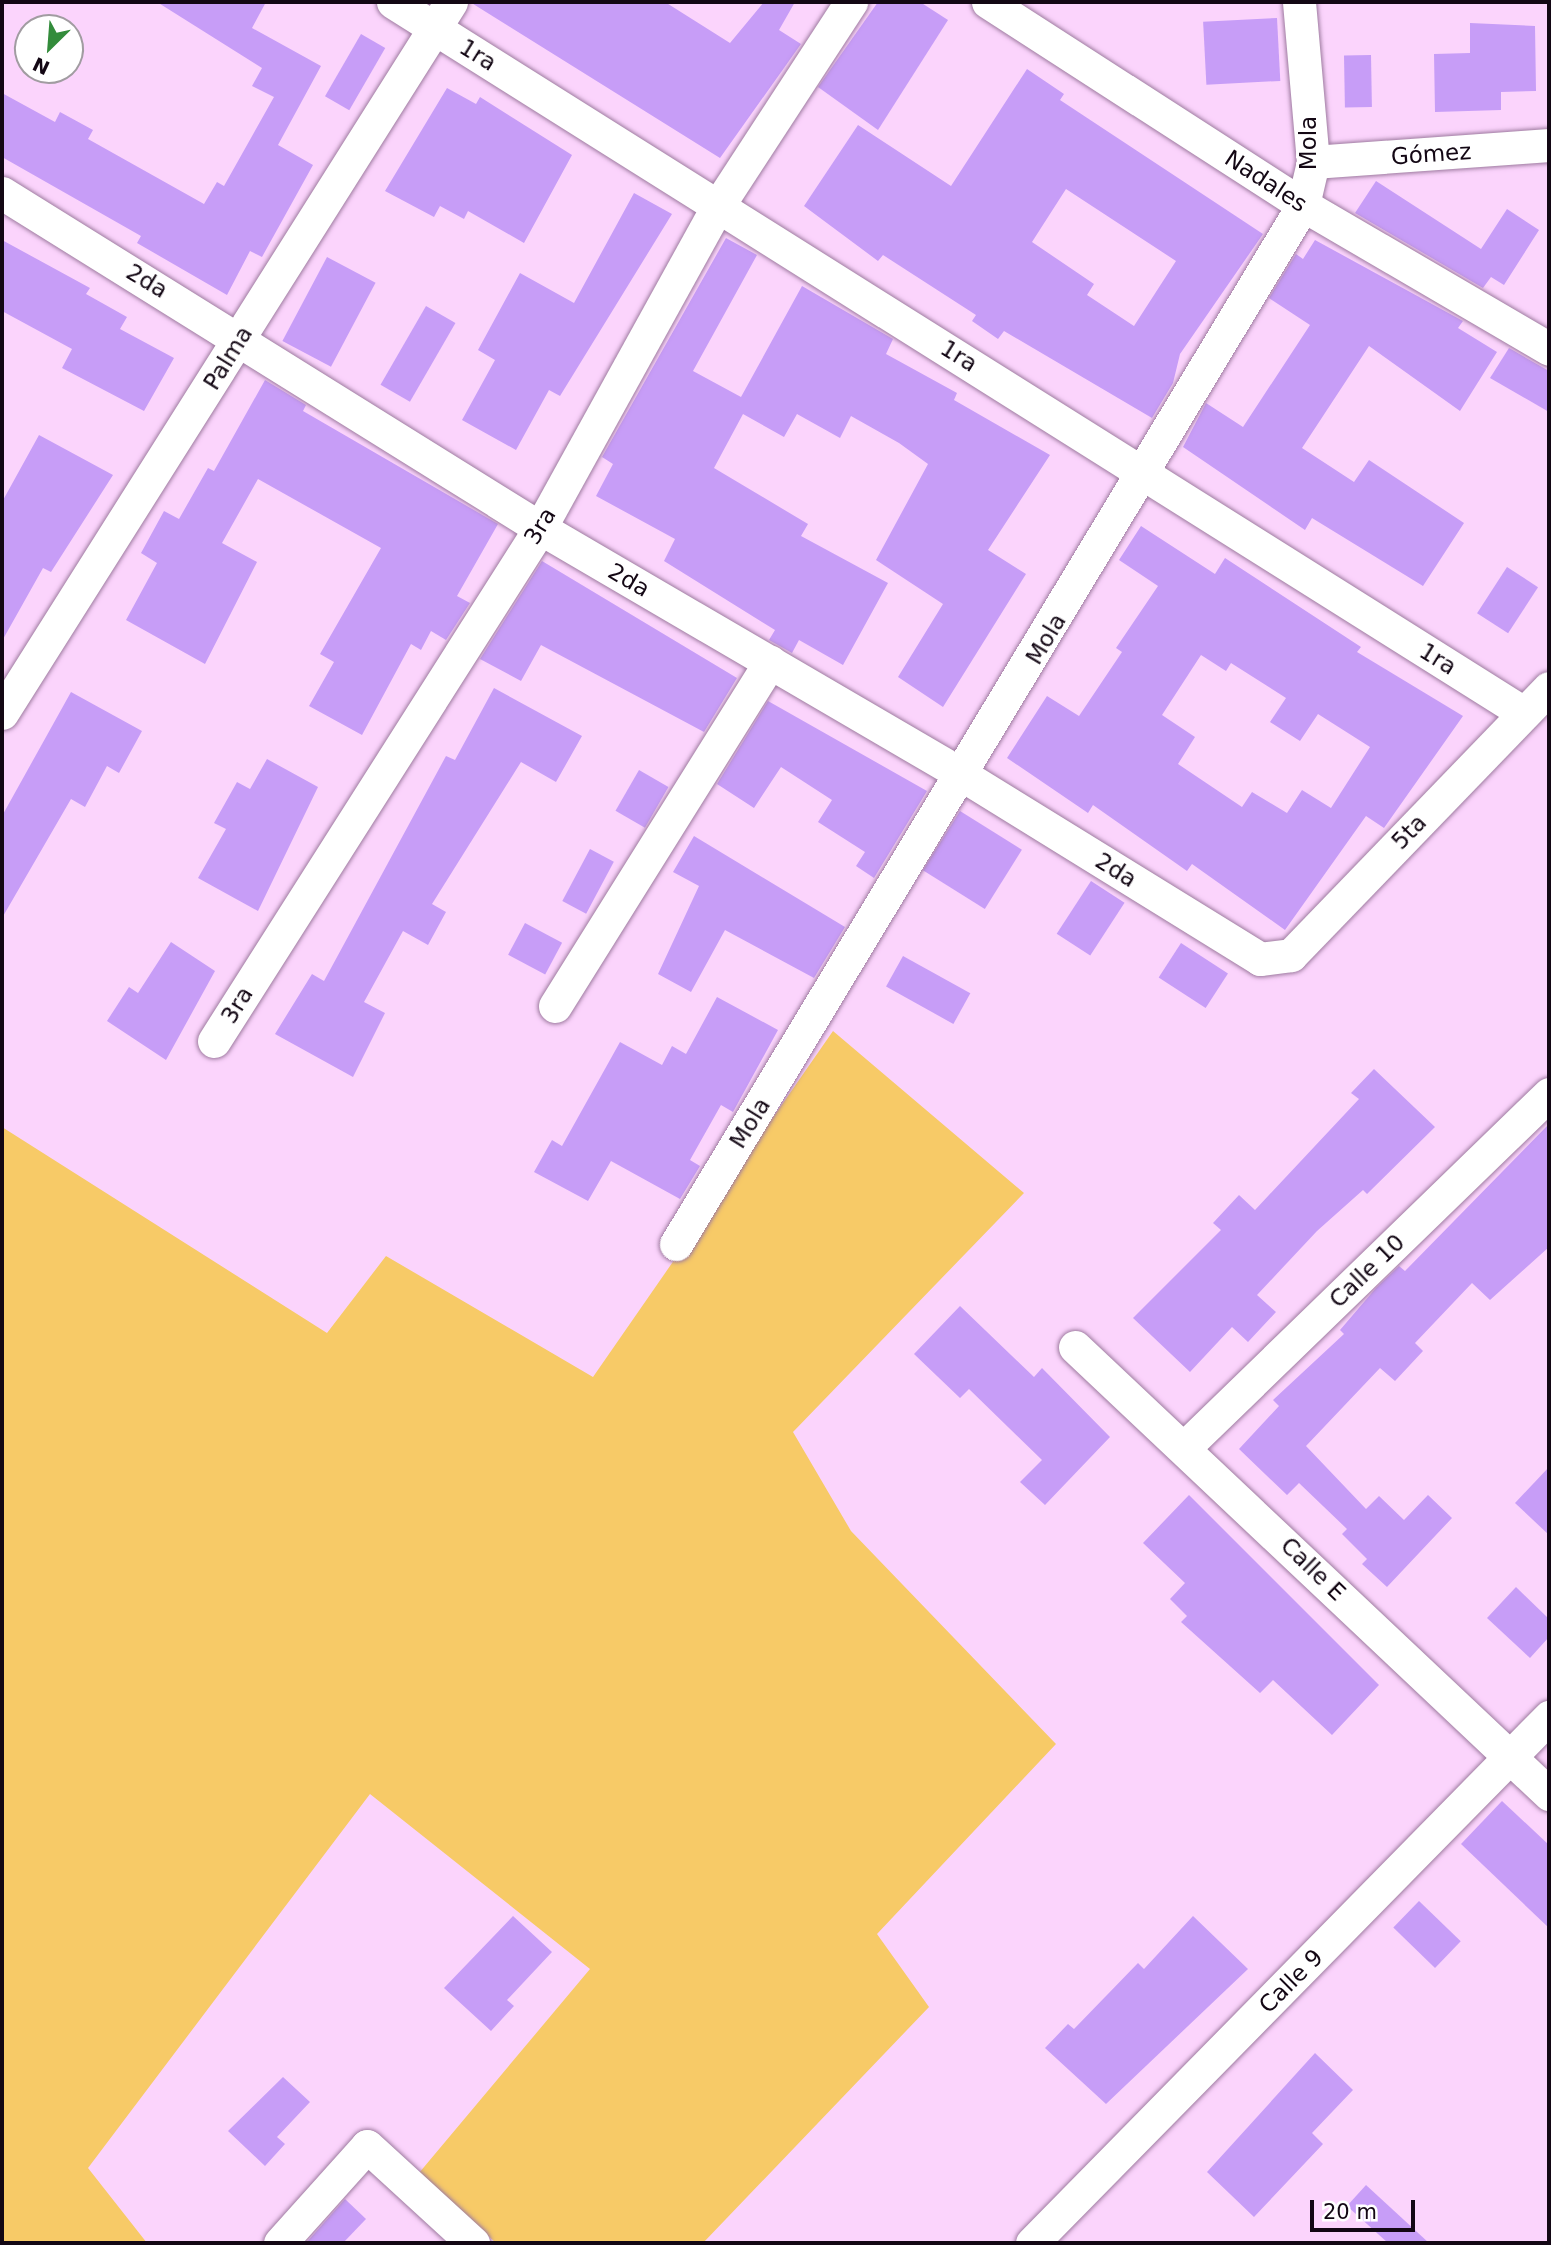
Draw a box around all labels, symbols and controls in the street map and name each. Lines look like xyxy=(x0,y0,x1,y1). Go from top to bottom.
north arrow xyxy=(14,14,84,84)
street label: 1ra xyxy=(454,33,502,77)
text: N xyxy=(29,53,53,80)
street label: Mola xyxy=(1294,116,1322,170)
street label: Gómez xyxy=(1390,137,1472,171)
street label: Nadales xyxy=(1220,144,1312,218)
street label: 2da xyxy=(121,258,173,304)
street label: Palma xyxy=(198,321,258,395)
street label: 1ra xyxy=(935,334,983,378)
street label: 3ra xyxy=(518,503,562,549)
street label: 2da xyxy=(603,557,655,603)
street label: Mola xyxy=(1020,609,1072,669)
street label: 1ra xyxy=(1414,637,1462,681)
street label: 5ta xyxy=(1386,809,1432,855)
street label: 2da xyxy=(1090,847,1142,893)
street label: 3ra xyxy=(215,981,259,1029)
street label: Mola xyxy=(724,1093,776,1153)
street label: Calle 10 xyxy=(1324,1229,1410,1313)
street label: Calle E xyxy=(1275,1532,1351,1606)
street label: Calle 9 xyxy=(1253,1943,1329,2019)
scale bar xyxy=(1313,2186,1418,2230)
text: 20 m xyxy=(1323,2200,1377,2224)

